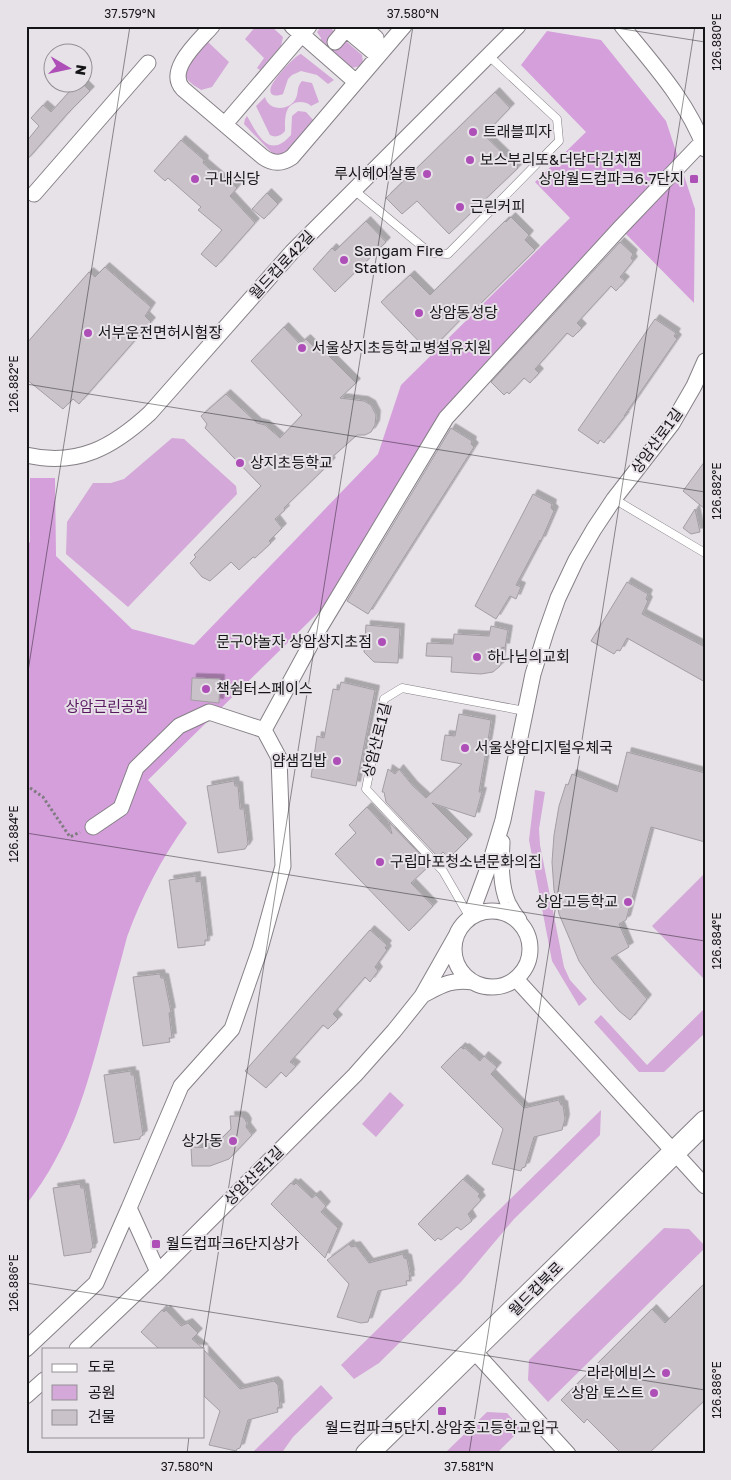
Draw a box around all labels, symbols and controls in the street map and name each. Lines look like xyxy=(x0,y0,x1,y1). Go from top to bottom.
text: 37.579°N xyxy=(104,6,156,21)
text: 37.580°N xyxy=(387,6,439,21)
text: 126.880°E xyxy=(709,13,724,71)
north arrow xyxy=(42,42,92,92)
text: N xyxy=(72,64,91,77)
place label: 트래블피자 xyxy=(483,122,552,140)
marker: 트래블피자 xyxy=(467,126,479,138)
place label: 보스부리또&더담다김치찜 xyxy=(480,150,642,168)
marker: 보스부리또&더담다김치찜 xyxy=(464,154,476,166)
place label: 루시헤어살롱 xyxy=(334,164,417,182)
marker: 루시헤어살롱 xyxy=(421,168,433,180)
place label: 구내식당 xyxy=(205,169,260,187)
place label: 상암월드컵파크6.7단지 xyxy=(538,169,684,187)
marker: 구내식당 xyxy=(189,173,201,185)
marker: 상암월드컵파크6.7단지 xyxy=(688,173,700,185)
place label: 근린커피 xyxy=(470,197,525,215)
marker: 근린커피 xyxy=(454,201,466,213)
street label: 월드컵로42길 xyxy=(245,226,317,302)
place label: Sangam Fire Station xyxy=(354,241,444,276)
marker: Sangam Fire Station xyxy=(338,254,350,266)
place label: 상암동성당 xyxy=(429,303,498,321)
marker: 상암동성당 xyxy=(413,307,425,319)
place label: 서부운전면허시험장 xyxy=(98,323,222,341)
marker: 서부운전면허시험장 xyxy=(82,327,94,339)
place label: 서울상지초등학교병설유치원 xyxy=(312,338,491,356)
marker: 서울상지초등학교병설유치원 xyxy=(296,342,308,354)
text: 126.882°E xyxy=(6,355,21,413)
street label: 상암산로1길 xyxy=(626,404,686,477)
place label: 상지초등학교 xyxy=(250,453,333,471)
marker: 상지초등학교 xyxy=(234,457,246,469)
text: 126.882°E xyxy=(709,462,724,520)
place label: 문구야놀자 상암상지초점 xyxy=(216,632,372,650)
marker: 문구야놀자 상암상지초점 xyxy=(376,636,388,648)
place label: 하나님의교회 xyxy=(487,647,570,665)
marker: 하나님의교회 xyxy=(471,651,483,663)
place label: 책쉼터스페이스 xyxy=(216,679,313,697)
marker: 책쉼터스페이스 xyxy=(200,683,212,695)
park label: 상암근린공원 xyxy=(66,697,148,715)
street label: 상암산로1길 xyxy=(358,701,394,779)
place label: 서울상암디지털우체국 xyxy=(475,738,613,756)
marker: 서울상암디지털우체국 xyxy=(459,742,471,754)
place label: 얌샘김밥 xyxy=(272,751,327,769)
marker: 얌샘김밥 xyxy=(331,755,343,767)
text: 126.884°E xyxy=(6,805,21,863)
place label: 구립마포청소년문화의집 xyxy=(390,852,542,870)
marker: 구립마포청소년문화의집 xyxy=(374,856,386,868)
place label: 상암고등학교 xyxy=(535,892,618,910)
marker: 상암고등학교 xyxy=(622,896,634,908)
text: 126.884°E xyxy=(709,912,724,970)
place label: 상가동 xyxy=(182,1131,223,1149)
marker: 상가동 xyxy=(227,1135,239,1147)
street label: 상암산로1길 xyxy=(220,1142,287,1209)
place label: 월드컵파크6단지상가 xyxy=(166,1234,299,1252)
marker: 월드컵파크6단지상가 xyxy=(150,1238,162,1250)
text: 126.886°E xyxy=(6,1254,21,1312)
street label: 월드컵북로 xyxy=(505,1258,566,1319)
legend xyxy=(42,1348,205,1438)
text: 도로 xyxy=(88,1357,116,1375)
text: 126.886°E xyxy=(709,1361,724,1419)
place label: 라라에비스 xyxy=(587,1363,656,1381)
marker: 라라에비스 xyxy=(660,1367,672,1379)
text: 공원 xyxy=(88,1383,116,1401)
place label: 상암 토스트 xyxy=(571,1383,644,1401)
marker: 상암 토스트 xyxy=(648,1387,660,1399)
marker: 월드컵파크5단지.상암중고등학교입구 xyxy=(436,1405,448,1417)
text: 건물 xyxy=(88,1407,116,1425)
place label: 월드컵파크5단지.상암중고등학교입구 xyxy=(325,1418,559,1436)
text: 37.580°N xyxy=(161,1459,213,1474)
text: 37.581°N xyxy=(444,1459,494,1474)

